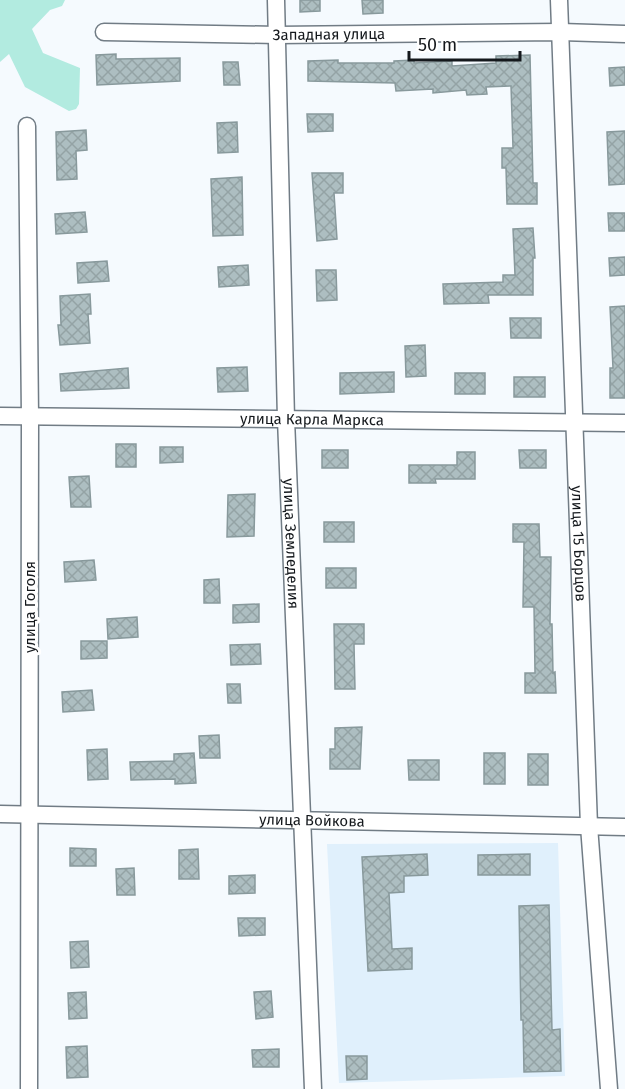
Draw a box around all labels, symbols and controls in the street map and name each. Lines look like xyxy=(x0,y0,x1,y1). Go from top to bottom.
scale bar xyxy=(409,24,520,62)
street label: Западная улица xyxy=(273,25,385,44)
text: 50 m xyxy=(418,34,457,56)
street label: улица Карла Маркса xyxy=(240,410,384,429)
street label: улица Земледелия xyxy=(279,478,303,610)
street label: улица 15 Борцов xyxy=(568,485,590,602)
street label: улица Гоголя xyxy=(21,561,39,653)
street label: улица Войкова xyxy=(259,810,365,831)

